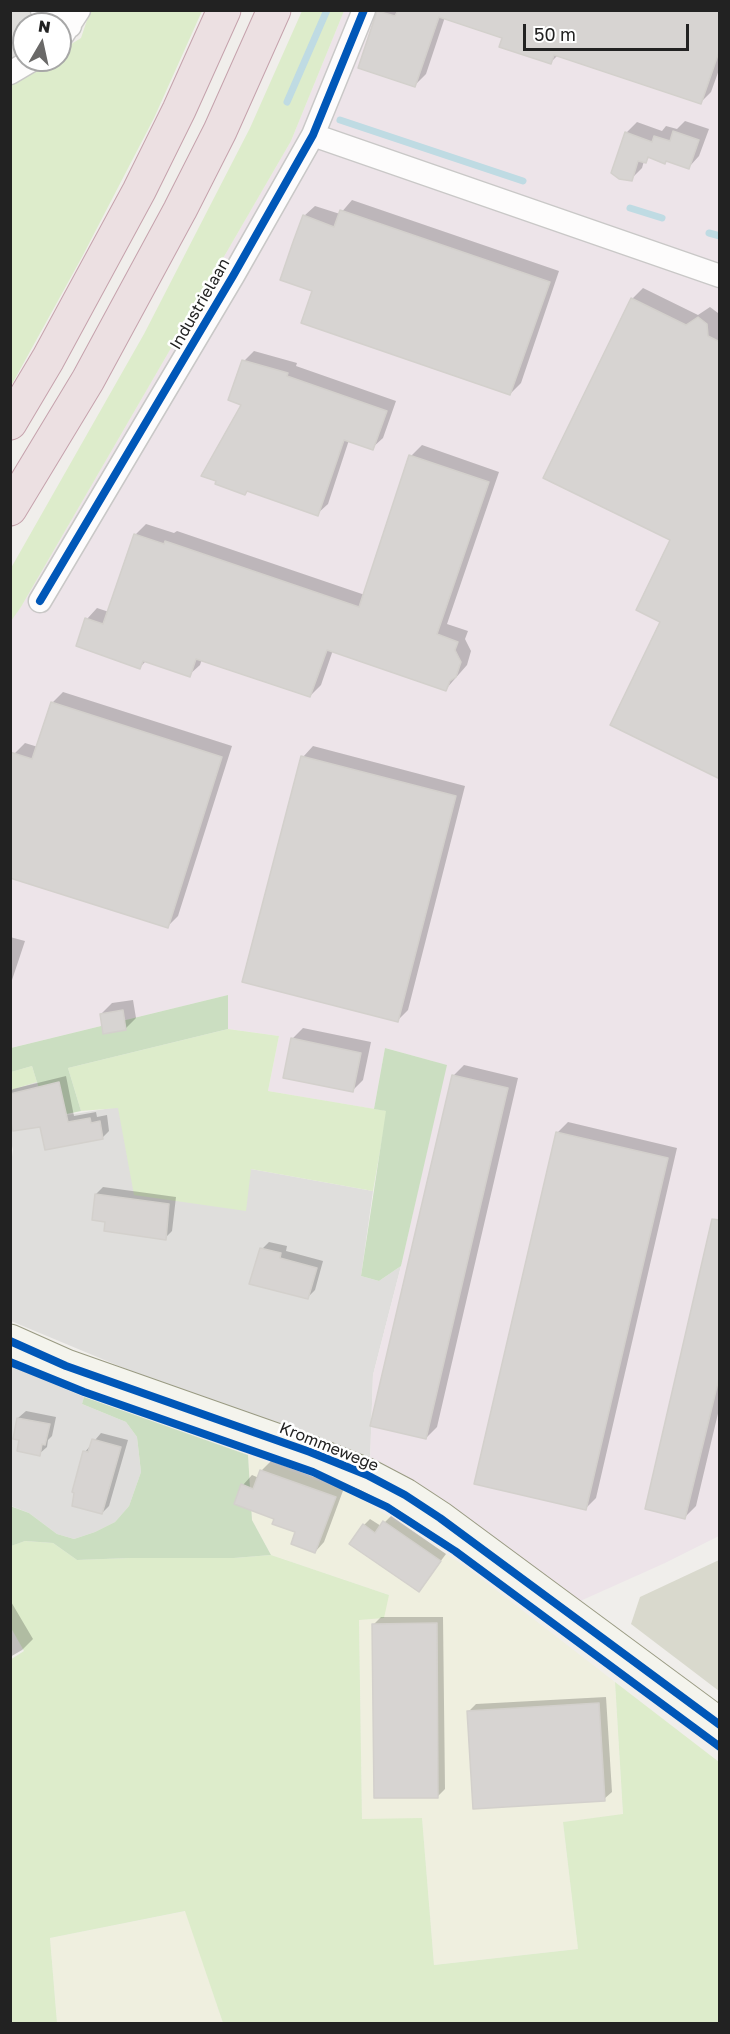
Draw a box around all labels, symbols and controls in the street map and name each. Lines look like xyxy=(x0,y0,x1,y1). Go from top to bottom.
north arrow xyxy=(12,12,72,72)
scale bar xyxy=(526,12,692,50)
text: N xyxy=(37,15,52,37)
text: 50 m xyxy=(534,23,576,45)
street label: Industrielaan xyxy=(166,255,234,353)
street label: Krommewege xyxy=(277,1418,381,1476)

